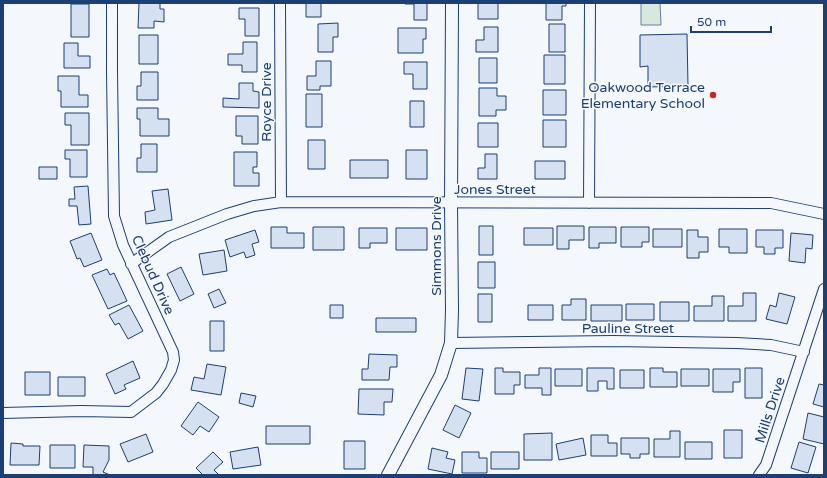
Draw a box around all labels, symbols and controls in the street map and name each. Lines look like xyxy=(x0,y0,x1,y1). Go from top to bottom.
scale bar xyxy=(691,8,771,34)
text: 50 m xyxy=(697,15,726,29)
street label: Royce Drive xyxy=(258,62,275,142)
place label: Oakwood Terrace Elementary School xyxy=(581,79,705,112)
marker: Oakwood Terrace Elementary School xyxy=(708,90,718,100)
street label: Jones Street xyxy=(454,181,537,198)
street label: Simmons Drive xyxy=(428,196,445,296)
street label: Clebud Drive xyxy=(128,233,178,318)
street label: Pauline Street xyxy=(582,320,675,337)
street label: Mills Drive xyxy=(751,375,789,445)

